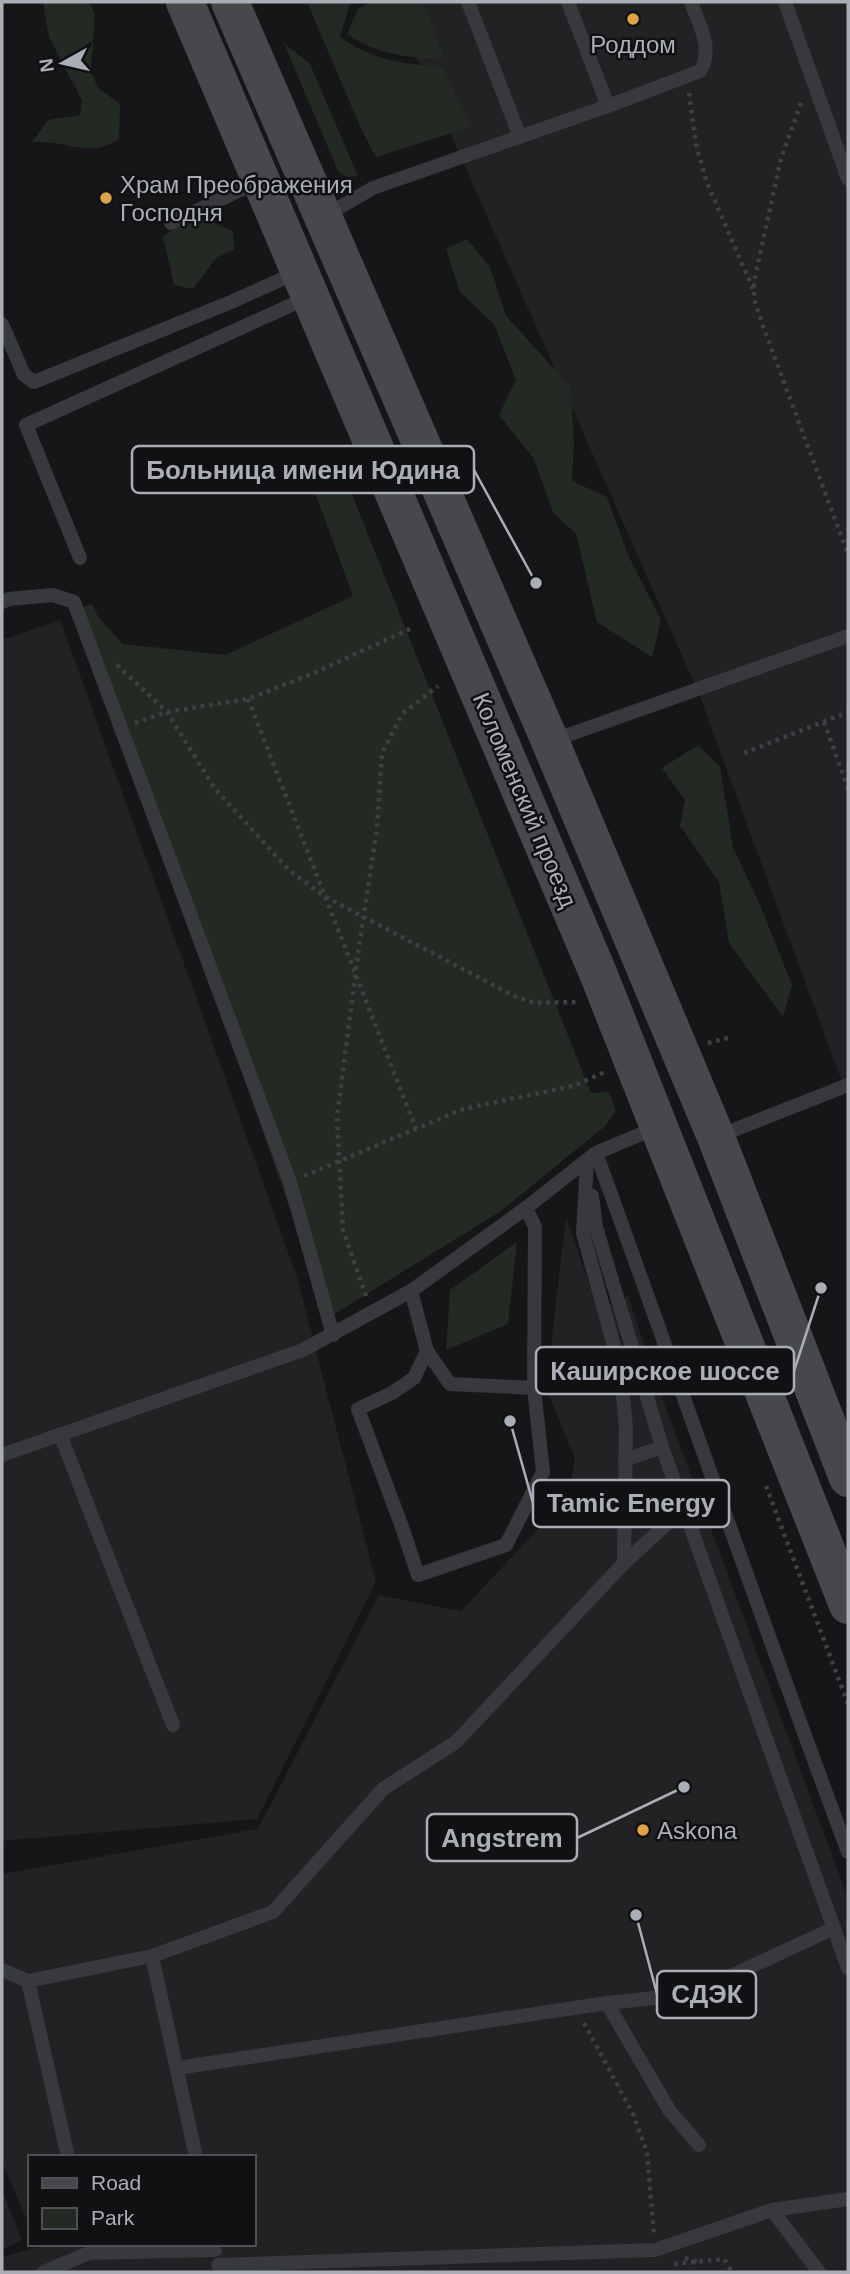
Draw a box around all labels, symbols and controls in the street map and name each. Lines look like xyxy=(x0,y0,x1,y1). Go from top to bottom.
marker: Роддом xyxy=(625,11,641,27)
north arrow xyxy=(28,28,98,98)
place label: Роддом xyxy=(590,31,676,58)
text: N xyxy=(35,57,58,74)
place label: Храм Преображения Господня xyxy=(120,171,353,226)
marker: Храм Преображения Господня xyxy=(98,190,114,206)
callout: Больница имени Юдина xyxy=(132,446,474,493)
text: Больница имени Юдина xyxy=(146,455,460,485)
street label: Коломенский проезд xyxy=(468,689,582,911)
callout: Каширское шоссе xyxy=(536,1347,794,1394)
text: Каширское шоссе xyxy=(550,1356,780,1386)
callout: Tamic Energy xyxy=(533,1480,729,1527)
text: Tamic Energy xyxy=(547,1488,716,1518)
callout: Angstrem xyxy=(427,1814,577,1861)
place label: Askona xyxy=(657,1817,738,1844)
marker: Askona xyxy=(635,1822,651,1838)
text: Angstrem xyxy=(441,1823,563,1853)
callout: СДЭК xyxy=(657,1971,756,2018)
text: СДЭК xyxy=(671,1979,743,2009)
legend xyxy=(28,2155,256,2246)
text: Road xyxy=(91,2171,141,2194)
text: Park xyxy=(91,2206,135,2229)

